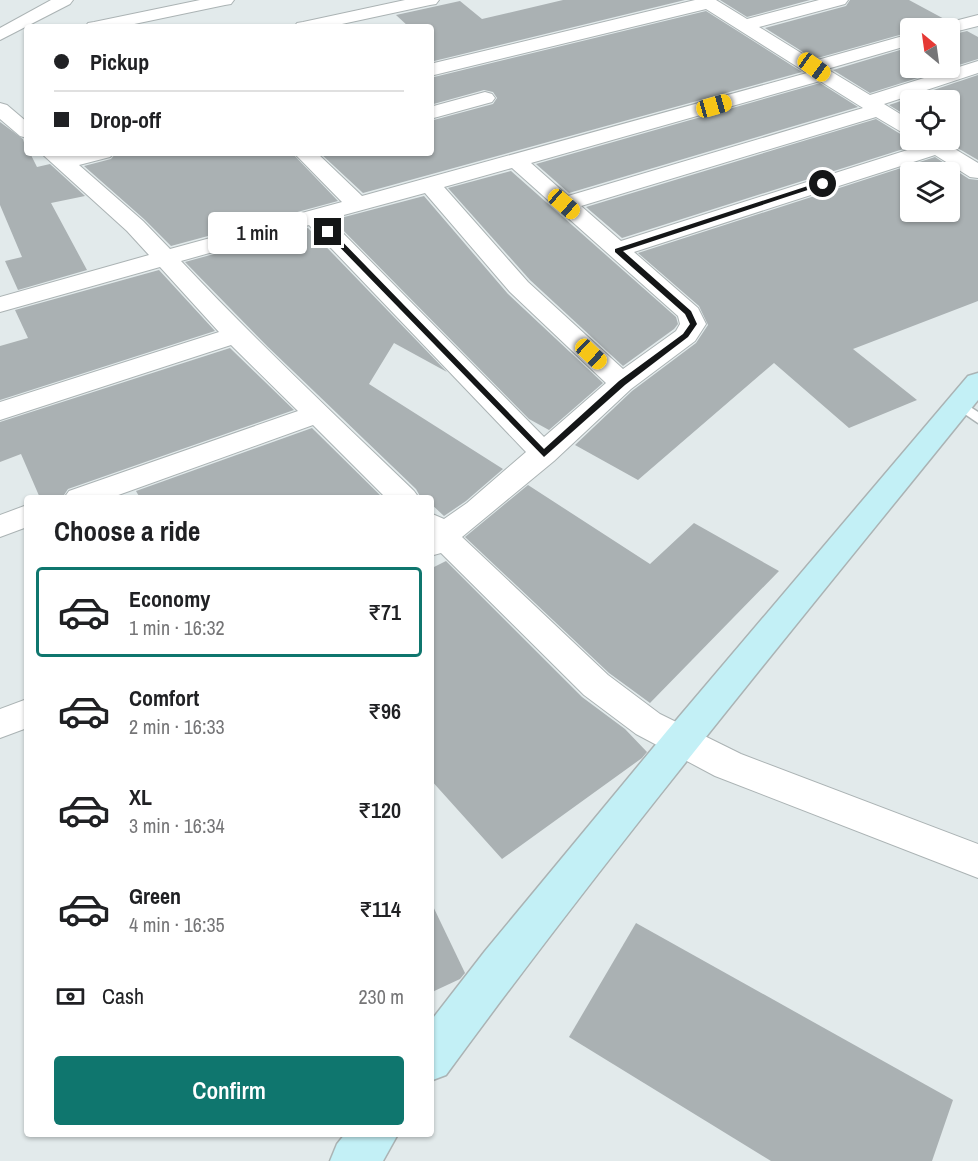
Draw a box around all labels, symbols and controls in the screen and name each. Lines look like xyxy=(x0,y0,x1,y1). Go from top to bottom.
north arrow xyxy=(900,18,960,78)
map controls xyxy=(900,18,960,222)
text: Pickup xyxy=(90,47,149,77)
car xyxy=(794,49,834,85)
button: locate xyxy=(900,90,960,150)
car xyxy=(694,92,734,120)
text: Drop-off xyxy=(90,105,161,135)
button: layers xyxy=(900,162,960,222)
route start xyxy=(809,170,836,197)
car xyxy=(545,185,583,223)
callout: 1 min xyxy=(208,211,307,253)
route end xyxy=(314,218,341,245)
text: 1 min xyxy=(236,219,279,246)
car xyxy=(572,335,610,373)
text: Choose a ride xyxy=(54,513,200,549)
text: Economy xyxy=(129,584,210,614)
icon: car xyxy=(57,585,111,639)
text: ₹71 xyxy=(368,597,401,627)
text: 1 min · 16:32 xyxy=(129,614,225,641)
text: Comfort xyxy=(129,683,199,713)
icon: car xyxy=(57,684,111,738)
text: ₹96 xyxy=(368,696,401,726)
text: 2 min · 16:33 xyxy=(129,713,225,740)
text: XL xyxy=(129,782,152,812)
icon: car xyxy=(57,783,111,837)
text: ₹120 xyxy=(358,795,401,825)
text: 3 min · 16:34 xyxy=(129,812,225,839)
text: Green xyxy=(129,881,181,911)
icon: car xyxy=(57,882,111,936)
text: ₹114 xyxy=(359,894,401,924)
text: 4 min · 16:35 xyxy=(129,911,225,938)
icon: cash xyxy=(54,980,87,1013)
text: Cash xyxy=(102,981,144,1011)
text: 230 m xyxy=(358,983,404,1010)
button: Confirm xyxy=(54,1056,404,1125)

